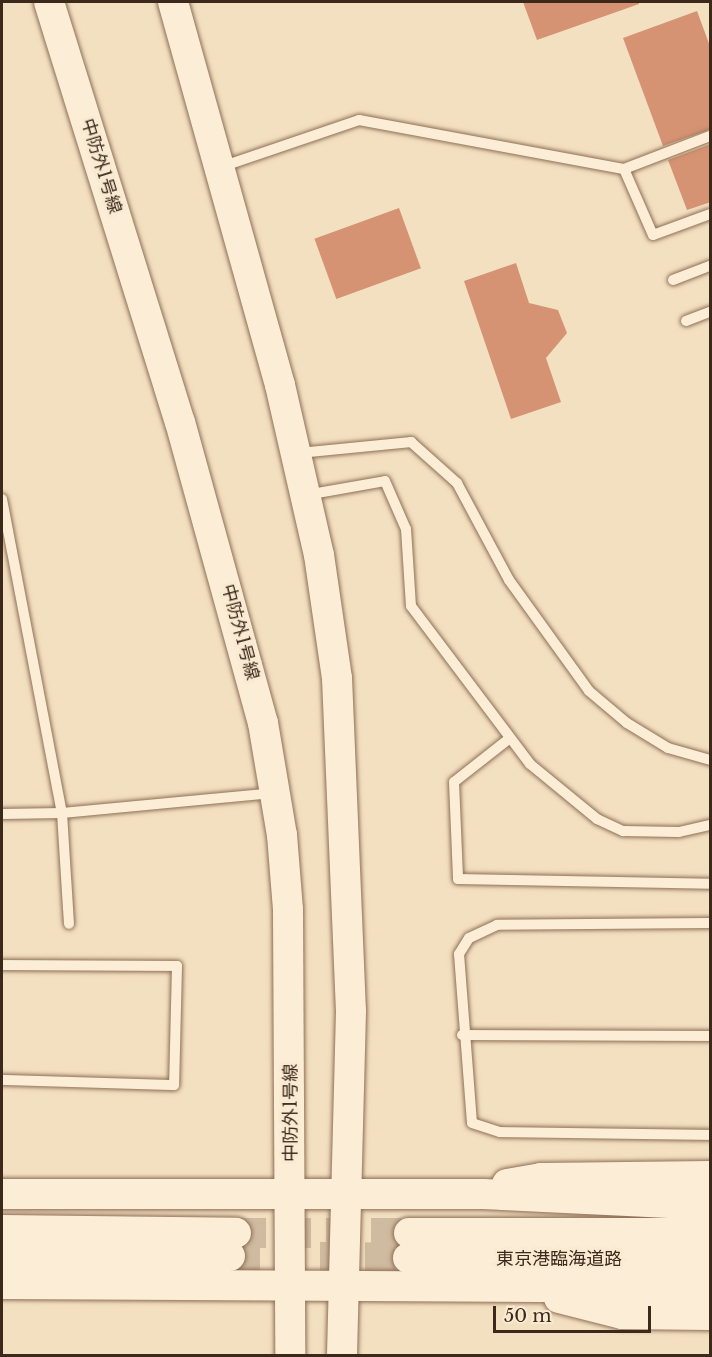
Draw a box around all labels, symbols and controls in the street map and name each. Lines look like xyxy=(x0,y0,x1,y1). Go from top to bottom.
street label: 中防外1号線 xyxy=(76,116,126,216)
street label: 中防外1号線 xyxy=(217,582,263,682)
street label: 中防外1号線 xyxy=(280,1064,302,1162)
street label: 東京港臨海道路 xyxy=(496,1248,622,1270)
scale bar xyxy=(496,1294,654,1332)
text: 50 m xyxy=(504,1305,552,1327)

